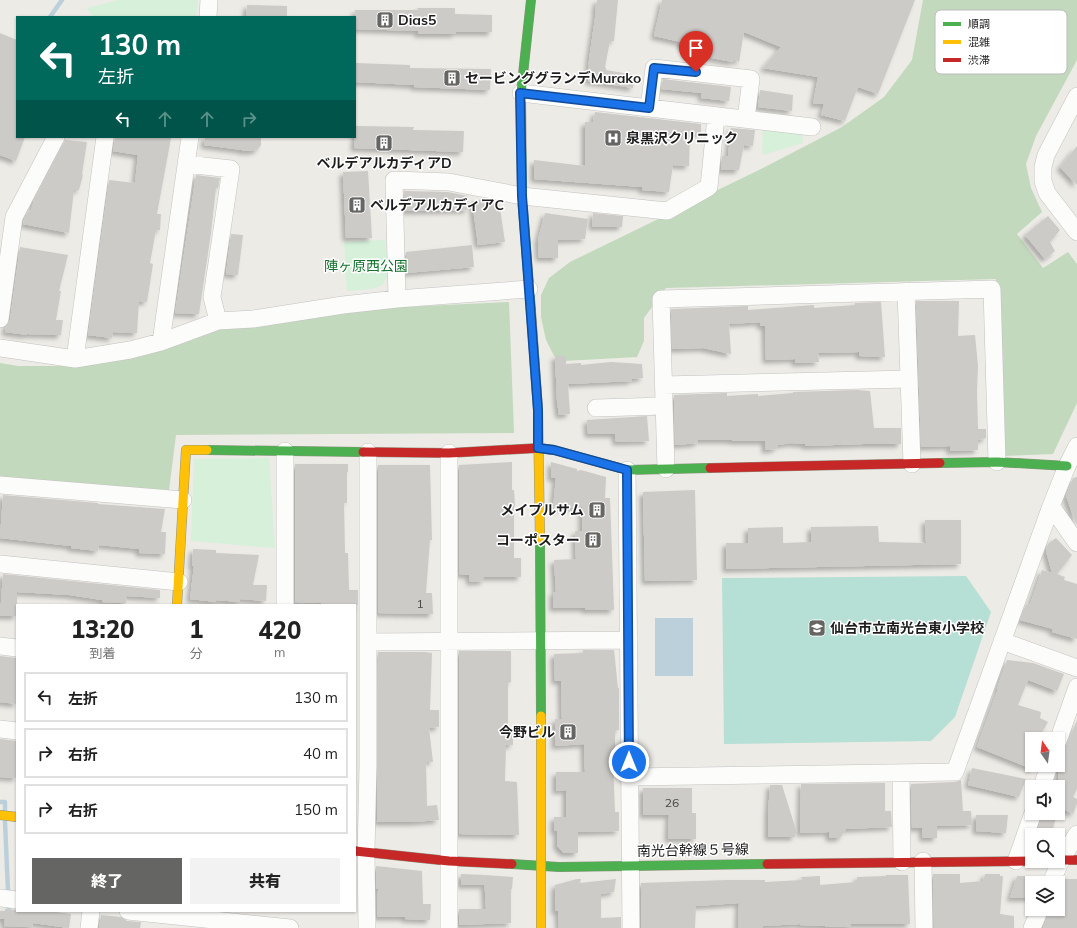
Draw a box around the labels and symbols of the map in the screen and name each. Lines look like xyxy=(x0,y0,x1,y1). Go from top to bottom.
building icon: Dias5 xyxy=(375,10,395,30)
legend xyxy=(935,10,1067,74)
place label: Dias5 xyxy=(398,11,436,29)
text: 順調 xyxy=(968,17,990,31)
pin xyxy=(679,31,713,72)
text: 混雑 xyxy=(968,35,990,49)
text: 渋滞 xyxy=(968,53,990,67)
building icon: セービンググランデMurako xyxy=(442,68,462,88)
place label: セービンググランデMurako xyxy=(465,69,641,87)
hospital icon: 泉黒沢クリニック xyxy=(603,128,623,148)
place label: 泉黒沢クリニック xyxy=(626,129,738,147)
building icon: ベルデアルカディアD xyxy=(374,133,394,153)
place label: ベルデアルカディアD xyxy=(316,154,452,172)
building icon: ベルデアルカディアC xyxy=(347,195,367,215)
place label: ベルデアルカディアC xyxy=(370,196,504,214)
park label: 陣ヶ原西公園 xyxy=(324,257,408,275)
building icon: メイプルサム xyxy=(587,500,607,520)
place label: メイプルサム xyxy=(500,501,584,519)
building icon: コーポスター xyxy=(583,530,603,550)
place label: コーポスター xyxy=(496,531,580,549)
house number: 1 xyxy=(416,596,424,611)
school or university icon: 仙台市立南光台東小学校 xyxy=(807,618,827,638)
place label: 仙台市立南光台東小学校 xyxy=(830,619,984,637)
building icon: 今野ビル xyxy=(558,722,578,742)
place label: 今野ビル xyxy=(499,723,555,741)
north arrow xyxy=(1025,732,1065,772)
position arrow xyxy=(608,741,650,783)
house number: 26 xyxy=(665,795,679,810)
street label: 南光台幹線５号線 xyxy=(637,840,749,860)

